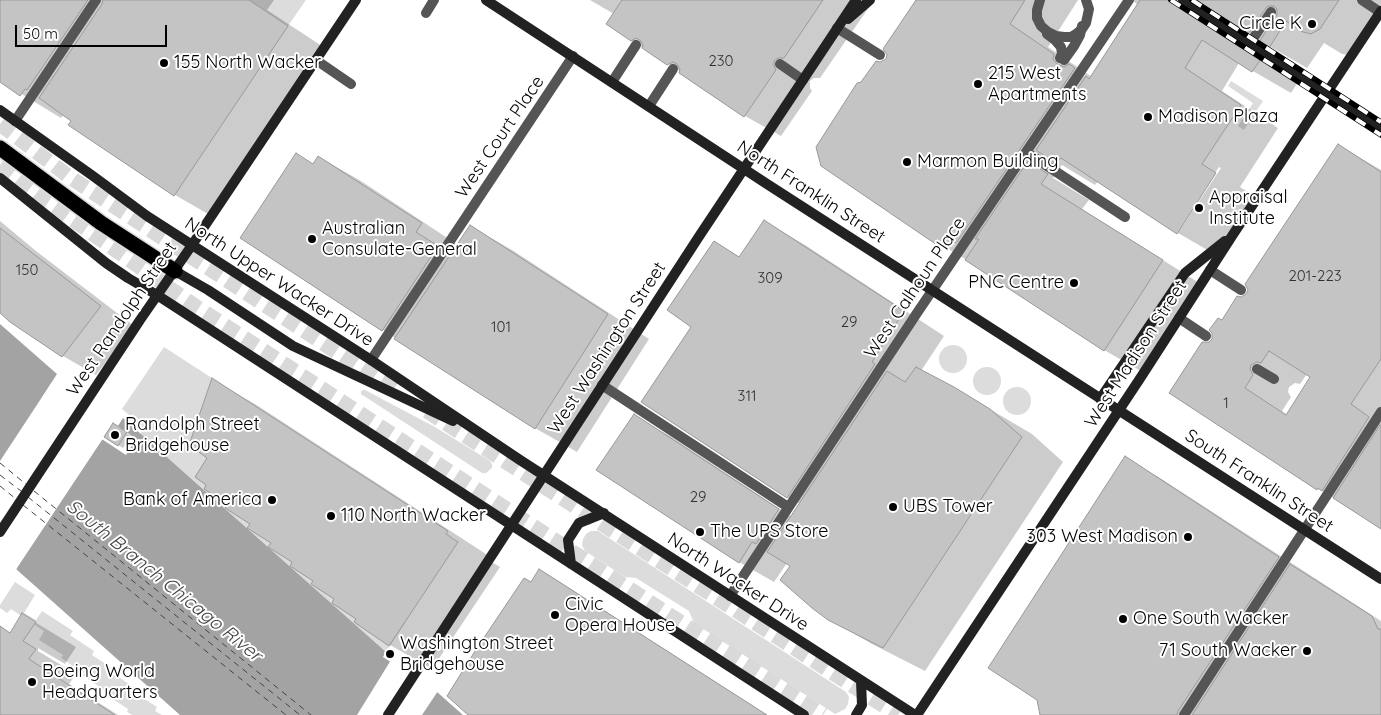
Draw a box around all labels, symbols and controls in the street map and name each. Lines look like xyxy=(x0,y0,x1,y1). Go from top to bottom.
place label: Circle K xyxy=(1239,13,1302,35)
scale bar xyxy=(18,15,170,47)
marker: Circle K xyxy=(1306,18,1318,30)
text: 50 m xyxy=(23,24,58,43)
place label: 155 North Wacker xyxy=(174,52,321,74)
house number: 230 xyxy=(708,52,734,70)
marker: 155 North Wacker xyxy=(158,57,170,69)
place label: 215 West Apartments xyxy=(988,63,1086,106)
street label: West Court Place xyxy=(451,72,549,202)
marker: 215 West Apartments xyxy=(972,78,984,90)
place label: Madison Plaza xyxy=(1158,106,1278,128)
marker: Madison Plaza xyxy=(1142,111,1154,123)
street label: North Franklin Street xyxy=(733,136,889,248)
place label: Marmon Building xyxy=(917,151,1058,173)
marker: Marmon Building xyxy=(901,156,913,168)
place label: Appraisal Institute xyxy=(1209,187,1288,230)
marker: Appraisal Institute xyxy=(1193,202,1205,214)
street label: North Upper Wacker Drive xyxy=(181,213,377,351)
street label: West Calhoun Place xyxy=(860,213,970,363)
place label: Australian Consulate-General xyxy=(322,218,477,260)
marker: Australian Consulate-General xyxy=(306,233,318,245)
street label: West Randolph Street xyxy=(62,238,182,400)
street label: West Washington Street xyxy=(543,258,671,438)
house number: 150 xyxy=(16,261,38,279)
house number: 201-223 xyxy=(1288,267,1342,285)
house number: 309 xyxy=(757,269,783,287)
place label: PNC Centre xyxy=(968,272,1064,294)
street label: West Madison Street xyxy=(1080,276,1192,432)
marker: PNC Centre xyxy=(1068,277,1080,289)
house number: 29 xyxy=(841,313,857,331)
house number: 101 xyxy=(491,318,511,336)
house number: 311 xyxy=(738,387,756,405)
house number: 1 xyxy=(1223,394,1229,412)
place label: Randolph Street Bridgehouse xyxy=(125,414,260,456)
street label: South Franklin Street xyxy=(1181,425,1337,537)
marker: Randolph Street Bridgehouse xyxy=(109,429,121,441)
house number: 29 xyxy=(690,488,706,506)
place label: Bank of America xyxy=(123,489,262,511)
marker: Bank of America xyxy=(266,494,278,506)
water label: South Branch Chicago River xyxy=(62,495,266,667)
place label: UBS Tower xyxy=(903,496,993,518)
marker: UBS Tower xyxy=(887,501,899,513)
place label: 110 North Wacker xyxy=(341,505,486,527)
marker: 110 North Wacker xyxy=(325,510,337,522)
place label: The UPS Store xyxy=(710,521,828,543)
marker: The UPS Store xyxy=(694,526,706,538)
place label: 303 West Madison xyxy=(1026,526,1178,548)
street label: North Wacker Drive xyxy=(663,528,813,636)
marker: 303 West Madison xyxy=(1182,531,1194,543)
place label: Civic Opera House xyxy=(565,594,675,636)
place label: One South Wacker xyxy=(1133,608,1289,630)
marker: Civic Opera House xyxy=(549,609,561,621)
marker: One South Wacker xyxy=(1117,613,1129,625)
place label: Washington Street Bridgehouse xyxy=(400,633,554,676)
place label: 71 South Wacker xyxy=(1159,640,1297,662)
marker: 71 South Wacker xyxy=(1301,645,1313,657)
marker: Washington Street Bridgehouse xyxy=(384,648,396,660)
place label: Boeing World Headquarters xyxy=(42,661,158,704)
marker: Boeing World Headquarters xyxy=(26,676,38,688)

